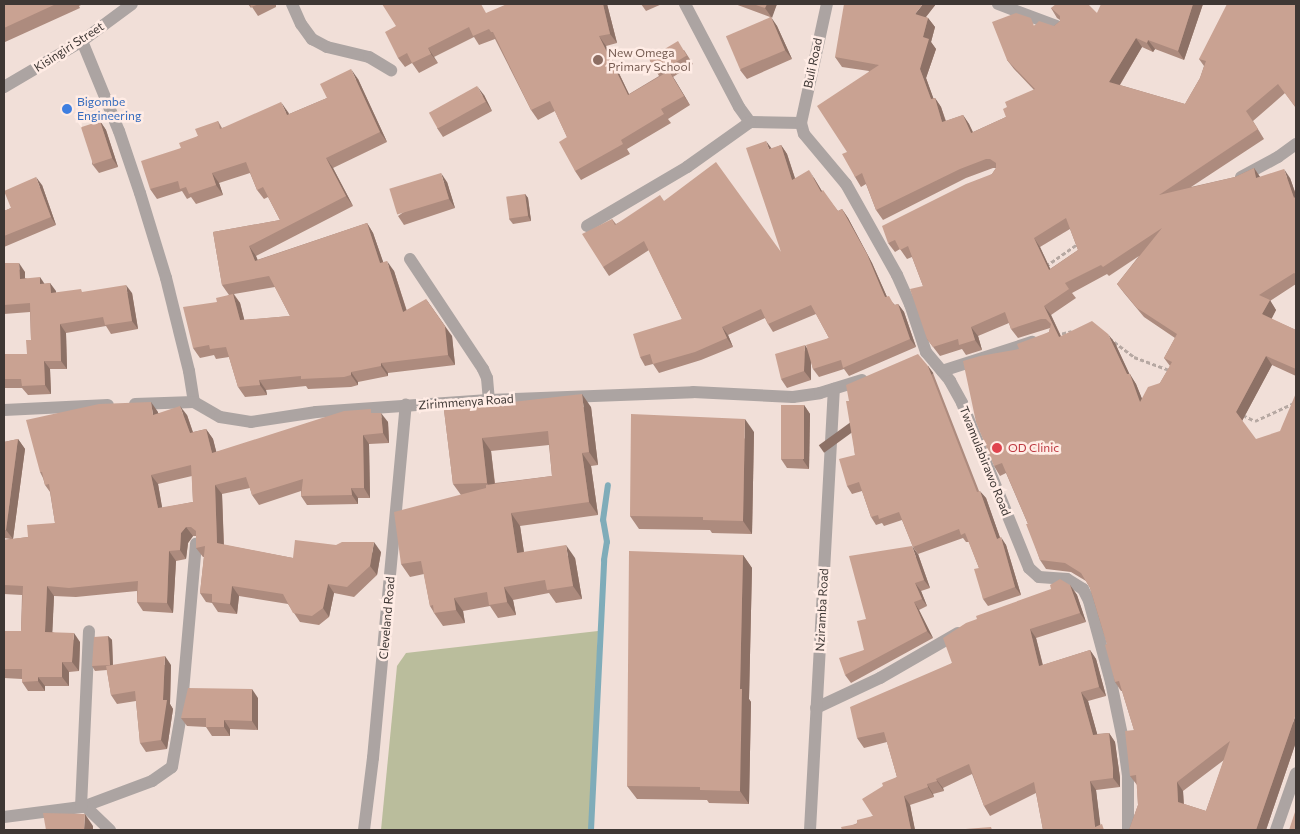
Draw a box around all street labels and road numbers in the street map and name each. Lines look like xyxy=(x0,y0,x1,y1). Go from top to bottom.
street label: Kisingiri Street xyxy=(31,19,107,75)
street label: Buli Road xyxy=(801,37,825,89)
street label: Zirimmenya Road xyxy=(418,391,514,413)
street label: Twamulabirawo Road xyxy=(956,404,1014,518)
street label: Nziramba Road xyxy=(813,568,831,652)
street label: Cleveland Road xyxy=(376,576,398,660)

